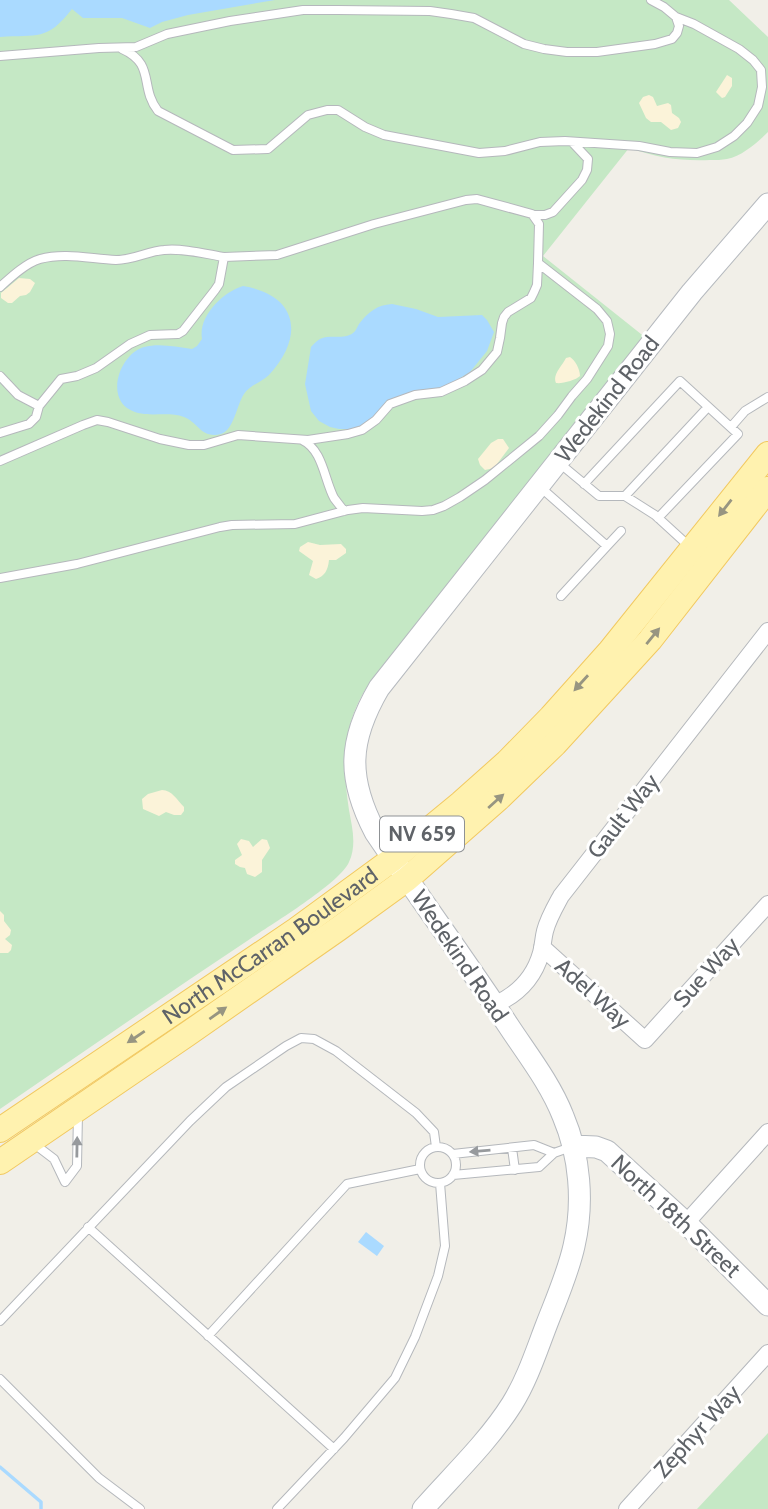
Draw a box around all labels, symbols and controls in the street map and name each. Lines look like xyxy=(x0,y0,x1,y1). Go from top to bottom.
street label: Wedekind Road xyxy=(549,330,665,468)
one-way arrow xyxy=(718,498,733,516)
one-way arrow xyxy=(645,628,660,645)
one-way arrow xyxy=(573,674,589,692)
street label: Gault Way xyxy=(581,768,665,864)
one-way arrow xyxy=(487,793,504,809)
road number: NV 659 xyxy=(380,816,464,852)
street label: North McCarran Boulevard xyxy=(157,861,383,1030)
street label: Wedekind Road xyxy=(406,885,514,1027)
street label: Sue Way xyxy=(667,931,745,1013)
street label: Adel Way xyxy=(549,952,637,1034)
one-way arrow xyxy=(209,1006,227,1020)
one-way arrow xyxy=(126,1030,145,1043)
one-way arrow xyxy=(72,1135,83,1157)
one-way arrow xyxy=(468,1146,490,1157)
street label: North 18th Street xyxy=(605,1149,747,1283)
street label: Zephyr Way xyxy=(648,1378,746,1483)

